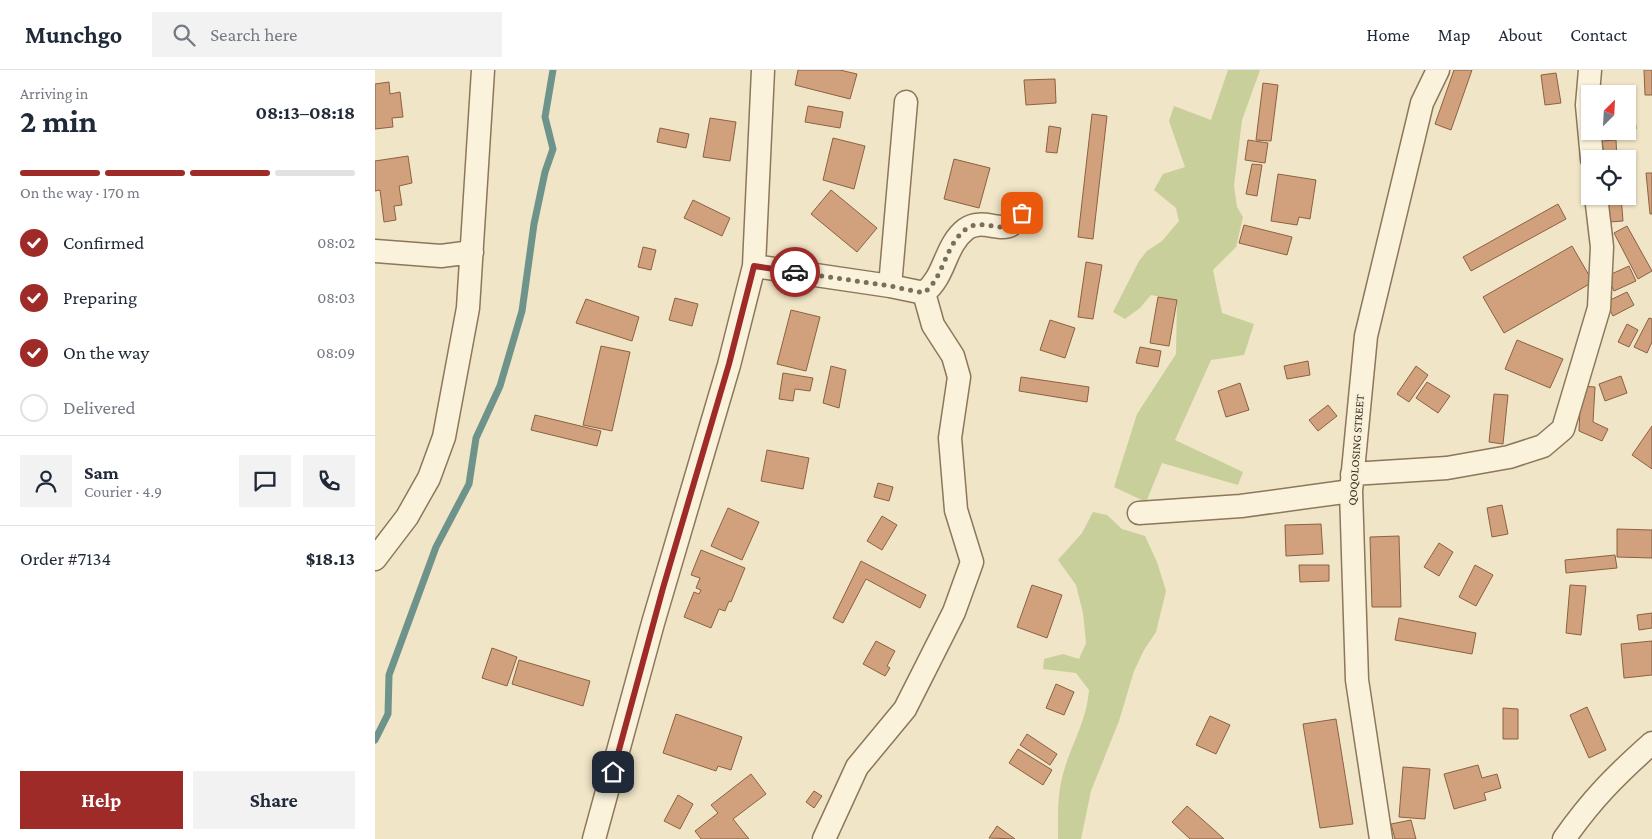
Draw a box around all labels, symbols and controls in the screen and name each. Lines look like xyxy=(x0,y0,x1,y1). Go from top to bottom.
search box xyxy=(152,12,502,57)
text: Munchgo xyxy=(25,21,122,48)
icon: search xyxy=(170,21,198,49)
text: Search here xyxy=(210,24,297,45)
text: Home xyxy=(1367,25,1410,45)
text: Map xyxy=(1438,25,1470,45)
text: About xyxy=(1498,25,1542,45)
text: Contact xyxy=(1570,25,1627,45)
text: Arriving in xyxy=(20,85,88,102)
north arrow xyxy=(1581,85,1636,140)
map controls xyxy=(1581,85,1636,205)
text: 08:13–08:18 xyxy=(255,102,355,123)
text: 2 min xyxy=(20,103,97,139)
button: locate xyxy=(1581,150,1636,205)
text: On the way · 170 m xyxy=(20,184,140,201)
pin xyxy=(1001,192,1043,234)
icon: bag xyxy=(1008,199,1036,227)
icon: check xyxy=(20,229,48,257)
text: Confirmed xyxy=(63,232,144,253)
text: 08:02 xyxy=(317,234,355,251)
courier xyxy=(770,247,820,297)
icon: car xyxy=(781,258,809,286)
icon: check xyxy=(20,284,48,312)
text: Preparing xyxy=(63,287,137,308)
text: 08:03 xyxy=(317,289,355,306)
icon: check xyxy=(20,339,48,367)
text: On the way xyxy=(63,342,149,363)
text: 08:09 xyxy=(317,344,355,361)
street label: QOQOLOSING STREET xyxy=(1345,393,1367,506)
text: Delivered xyxy=(63,397,136,418)
button: person xyxy=(20,455,72,507)
button: chat xyxy=(239,455,291,507)
button: phone xyxy=(303,455,355,507)
text: Sam xyxy=(84,462,119,483)
text: Courier · 4.9 xyxy=(84,483,162,500)
text: Order #7134 xyxy=(20,548,111,569)
text: $18.13 xyxy=(306,548,355,569)
pin xyxy=(592,751,634,793)
icon: home xyxy=(599,758,627,786)
button: Help xyxy=(20,771,183,829)
button: Share xyxy=(193,771,355,829)

